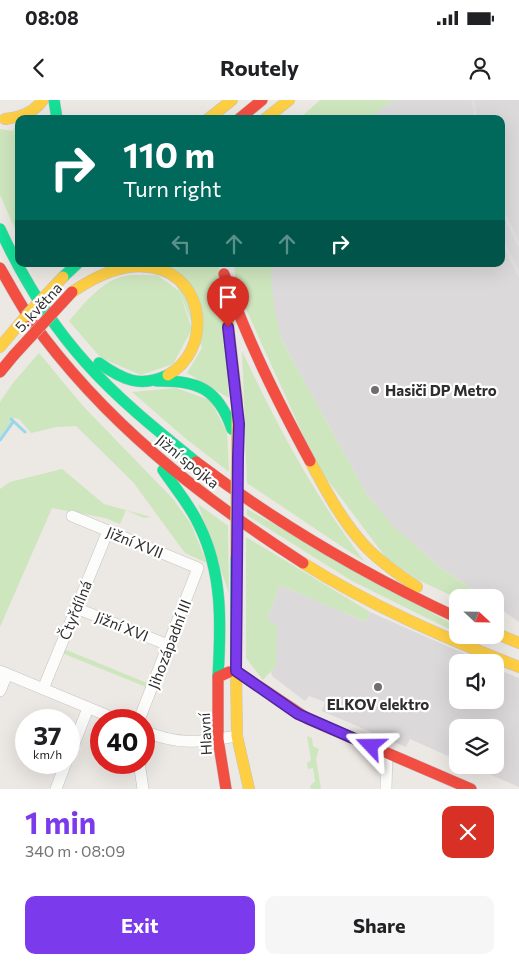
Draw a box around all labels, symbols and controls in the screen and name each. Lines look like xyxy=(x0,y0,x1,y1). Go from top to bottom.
text: 08:08 xyxy=(25,6,79,29)
icon: back xyxy=(25,54,53,82)
text: Routely xyxy=(220,54,299,81)
icon: person xyxy=(466,54,494,82)
text: 110 m xyxy=(123,132,215,175)
icon: right xyxy=(40,135,105,200)
text: Turn right xyxy=(123,175,221,202)
icon: left xyxy=(167,230,195,258)
icon: ahead xyxy=(220,230,248,258)
icon: ahead xyxy=(273,230,301,258)
icon: right xyxy=(326,230,354,258)
pin xyxy=(207,276,249,327)
street label: 5. května xyxy=(11,279,65,335)
icon: arrive xyxy=(214,283,242,311)
place label: Hasiči DP Metro xyxy=(385,381,497,399)
marker: Hasiči DP Metro xyxy=(369,384,381,396)
street label: Jižní spojka xyxy=(153,430,223,492)
street label: Jižní XVII xyxy=(104,522,166,562)
street label: Čtyřdílná xyxy=(54,577,95,642)
north arrow xyxy=(449,589,504,644)
map controls xyxy=(449,589,504,774)
street label: Jihozápadní III xyxy=(144,597,194,691)
street label: Jižní XVI xyxy=(93,607,151,645)
button: sound xyxy=(449,654,504,709)
marker: ELKOV elektro xyxy=(372,681,384,693)
place label: ELKOV elektro xyxy=(327,695,429,713)
speed limit sign: 40 xyxy=(90,709,155,774)
street label: Hlavní xyxy=(195,711,215,756)
position arrow xyxy=(344,719,396,771)
button: layers xyxy=(449,719,504,774)
text: 37 xyxy=(33,720,62,750)
text: km/h xyxy=(33,747,62,761)
text: 1 min xyxy=(25,803,96,840)
button: close xyxy=(442,806,494,858)
text: 340 m · 08:09 xyxy=(25,841,125,860)
button: Exit xyxy=(25,896,255,954)
button: Share xyxy=(265,896,494,954)

